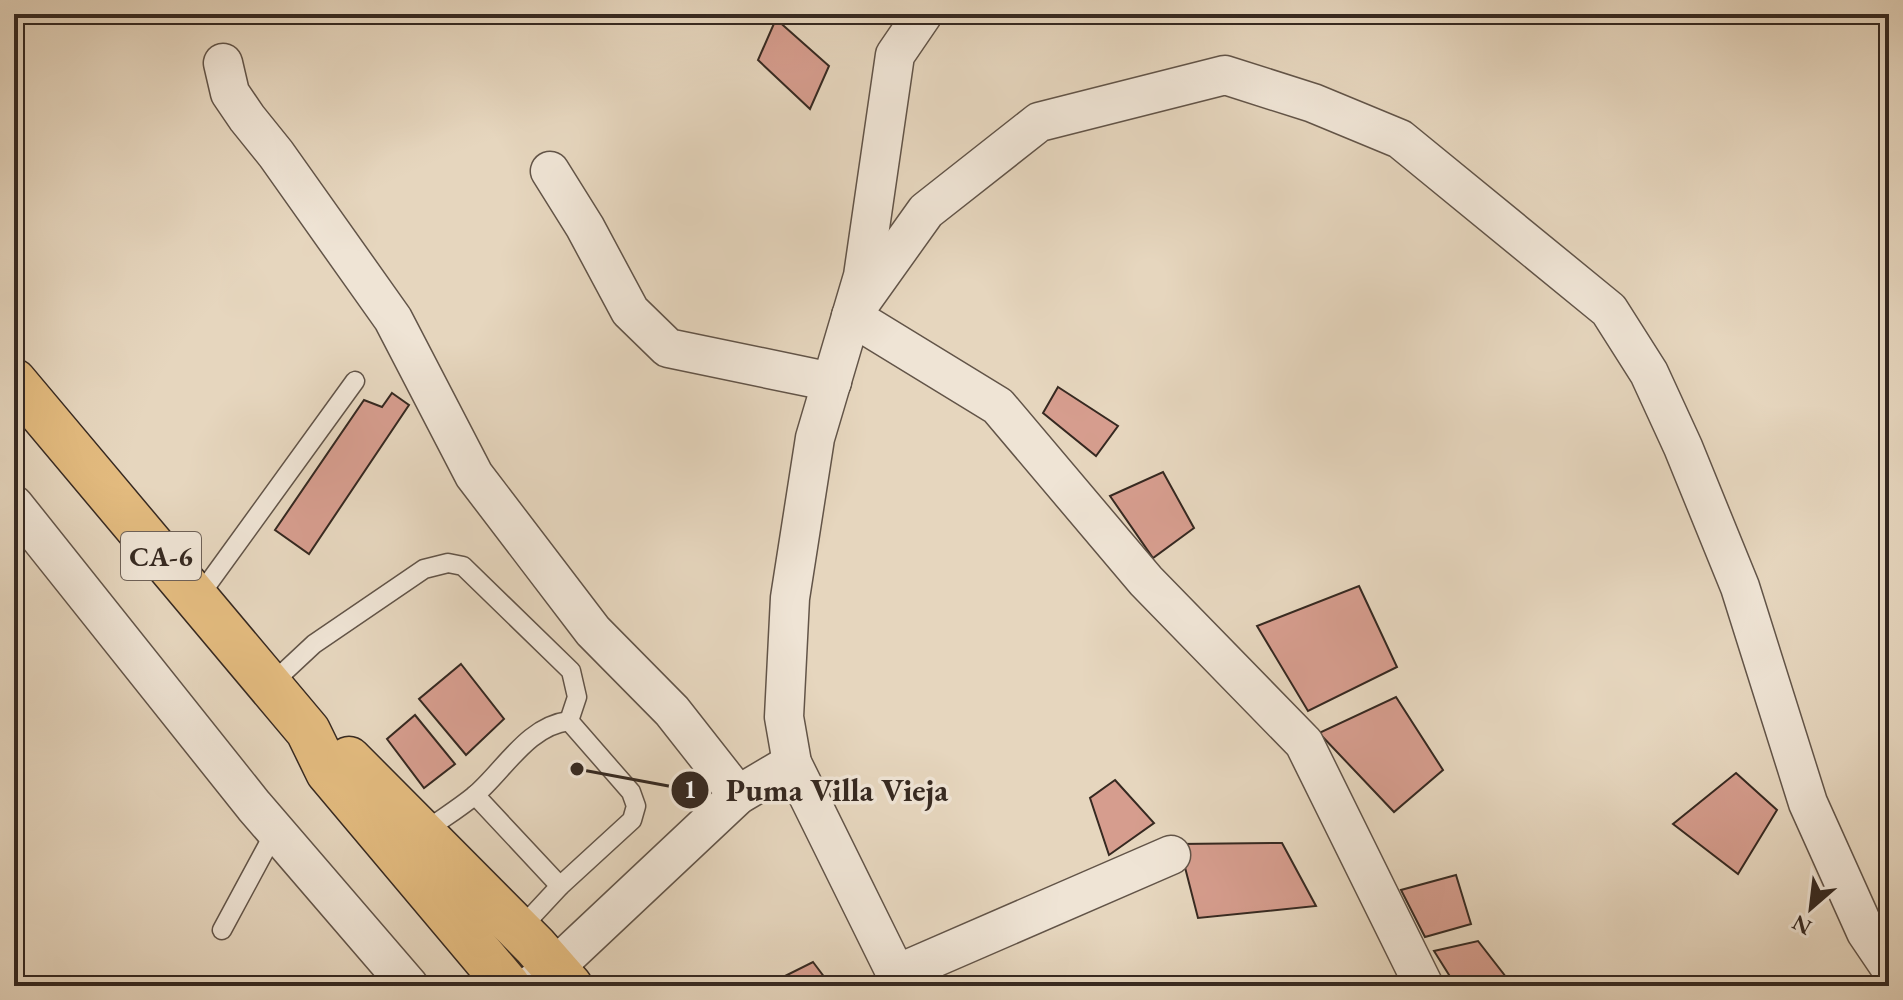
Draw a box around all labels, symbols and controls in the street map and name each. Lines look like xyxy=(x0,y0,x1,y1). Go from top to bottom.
road number: CA-6 xyxy=(121,532,201,580)
callout: Puma Villa Vieja xyxy=(670,762,965,818)
text: Puma Villa Vieja xyxy=(726,769,949,811)
text: 1 xyxy=(684,774,696,805)
north arrow xyxy=(1771,868,1851,948)
text: N xyxy=(1787,908,1817,942)

